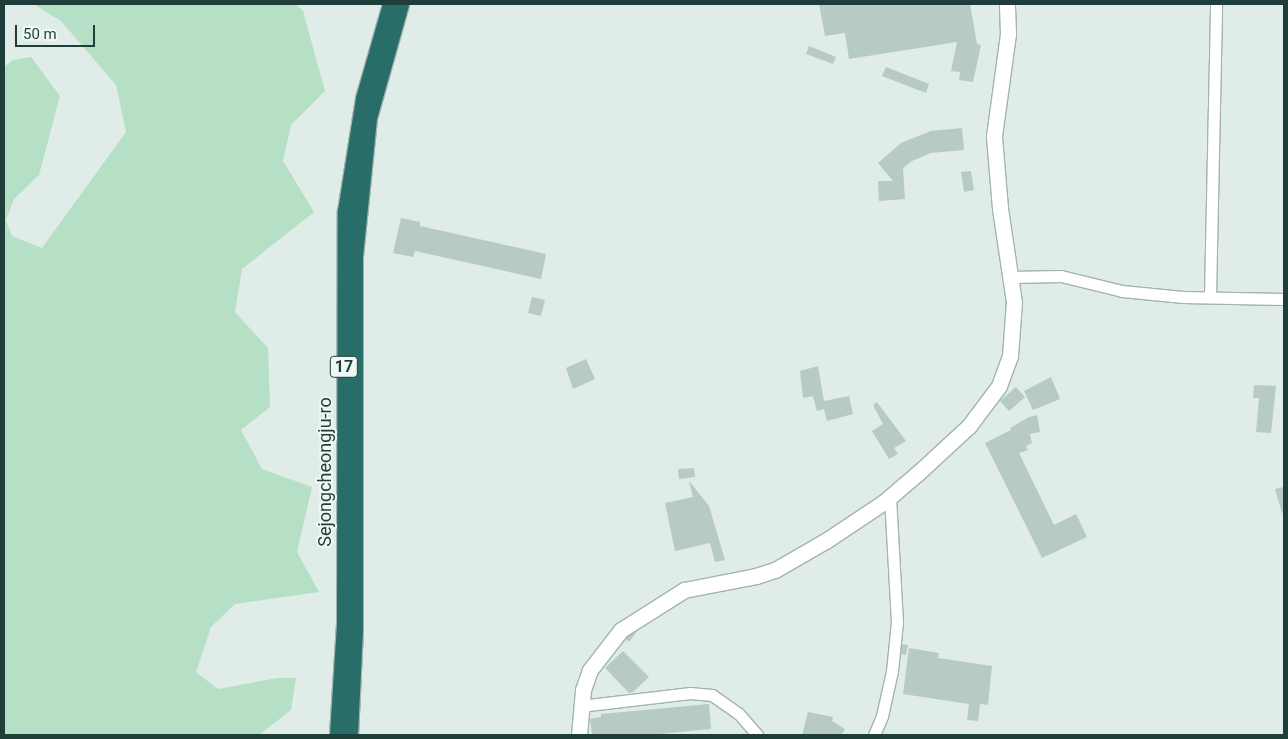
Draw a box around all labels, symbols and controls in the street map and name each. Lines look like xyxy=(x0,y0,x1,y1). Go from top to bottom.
scale bar xyxy=(18,15,98,47)
text: 50 m xyxy=(23,25,57,43)
road number: 17 xyxy=(329,354,359,381)
street label: Sejongcheongju-ro xyxy=(314,397,336,547)

